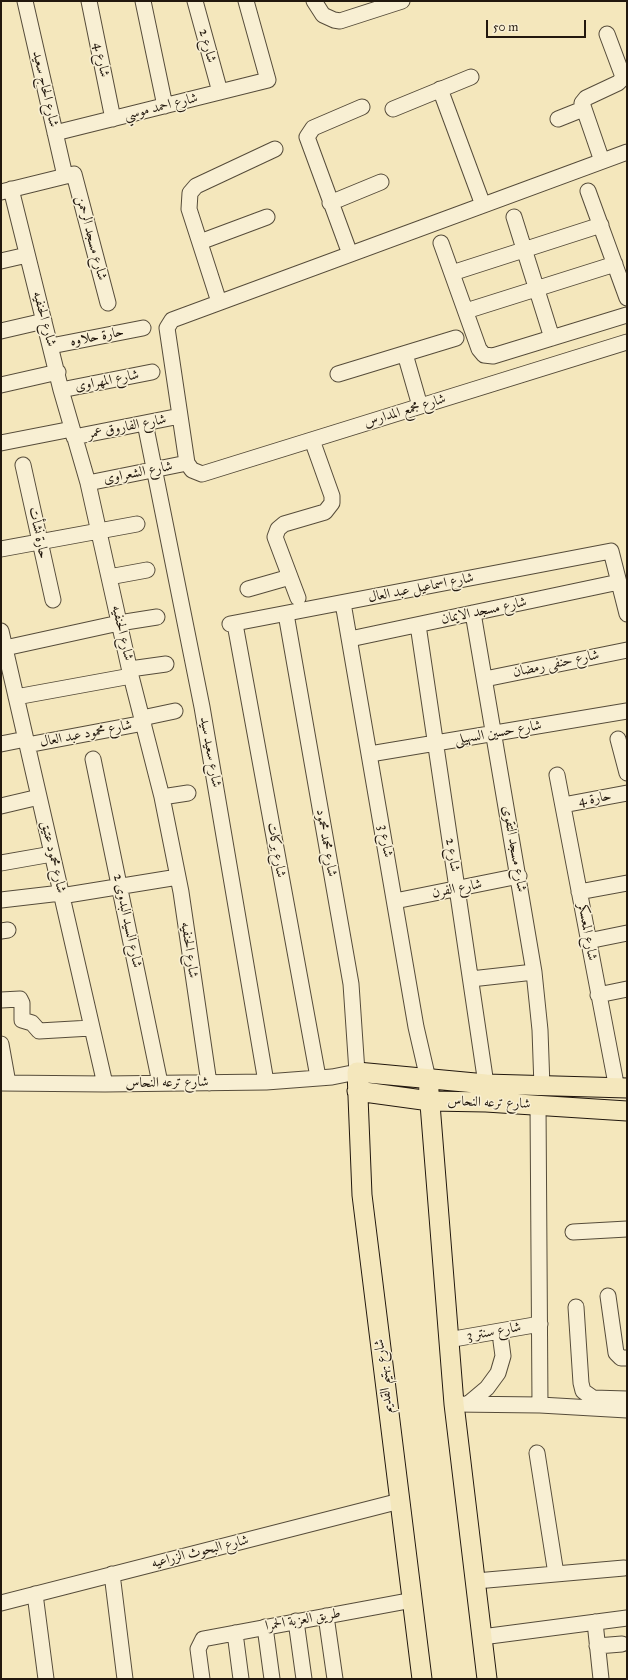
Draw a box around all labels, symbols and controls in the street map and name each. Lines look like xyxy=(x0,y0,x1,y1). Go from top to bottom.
scale bar xyxy=(488,12,588,38)
text: 50 m xyxy=(493,20,518,34)
street label: شارع 2 xyxy=(194,27,220,65)
street label: شارع 4 xyxy=(89,41,113,79)
street label: شارع الحاج سعيد xyxy=(28,49,62,129)
street label: شارع احمد موسي xyxy=(122,90,200,124)
street label: شارع مسجد الرحمن xyxy=(72,194,110,282)
street label: شارع الحنفيه xyxy=(29,289,59,349)
street label: حارة حلاوه xyxy=(69,324,125,350)
street label: شارع المهراوى xyxy=(74,367,140,395)
street label: شارع مجمع المدارس xyxy=(362,391,448,431)
street label: شارع الفاروق عمر xyxy=(86,411,168,443)
street label: شارع الشعراوى xyxy=(102,458,174,488)
street label: حارة نشأت xyxy=(24,506,52,560)
street label: شارع اسماعيل عبد العال xyxy=(367,570,475,606)
street label: شارع مسجد الايمان xyxy=(440,594,528,628)
street label: شارع الحنفيه xyxy=(107,604,137,662)
street label: شارع حنفى رمضان xyxy=(511,647,601,681)
street label: شارع سعيد سيد xyxy=(196,715,224,789)
street label: شارع محمود عبد العال xyxy=(38,717,134,751)
street label: شارع حسين السهيلى xyxy=(453,717,543,749)
street label: حارة 4 xyxy=(577,788,613,810)
street label: شارع مسجد التقوى xyxy=(498,804,530,894)
street label: شارع محمد محمود xyxy=(312,808,340,878)
street label: شارع محمود عتيق xyxy=(37,819,69,895)
street label: شارع بركات xyxy=(263,821,289,879)
street label: شارع 3 xyxy=(374,823,396,859)
street label: شارع 2 xyxy=(441,837,463,873)
street label: شارع السيد البدوى 2 xyxy=(109,873,145,969)
street label: شارع الفرن xyxy=(430,876,484,902)
street label: شارع المعسكر xyxy=(574,902,600,962)
street label: شارع الحنفيه xyxy=(177,921,201,979)
street label: شارع ترعه النحاس xyxy=(125,1074,209,1092)
street label: شارع ترعه النحاس xyxy=(447,1093,531,1113)
street label: شارع سنتر 3 xyxy=(465,1319,523,1345)
street label: شارع بهتيم القديم xyxy=(371,1338,397,1414)
street label: شارع البحوث الزراعيه xyxy=(150,1532,250,1572)
street label: طريق العزبة الحمرا xyxy=(264,1605,342,1635)

